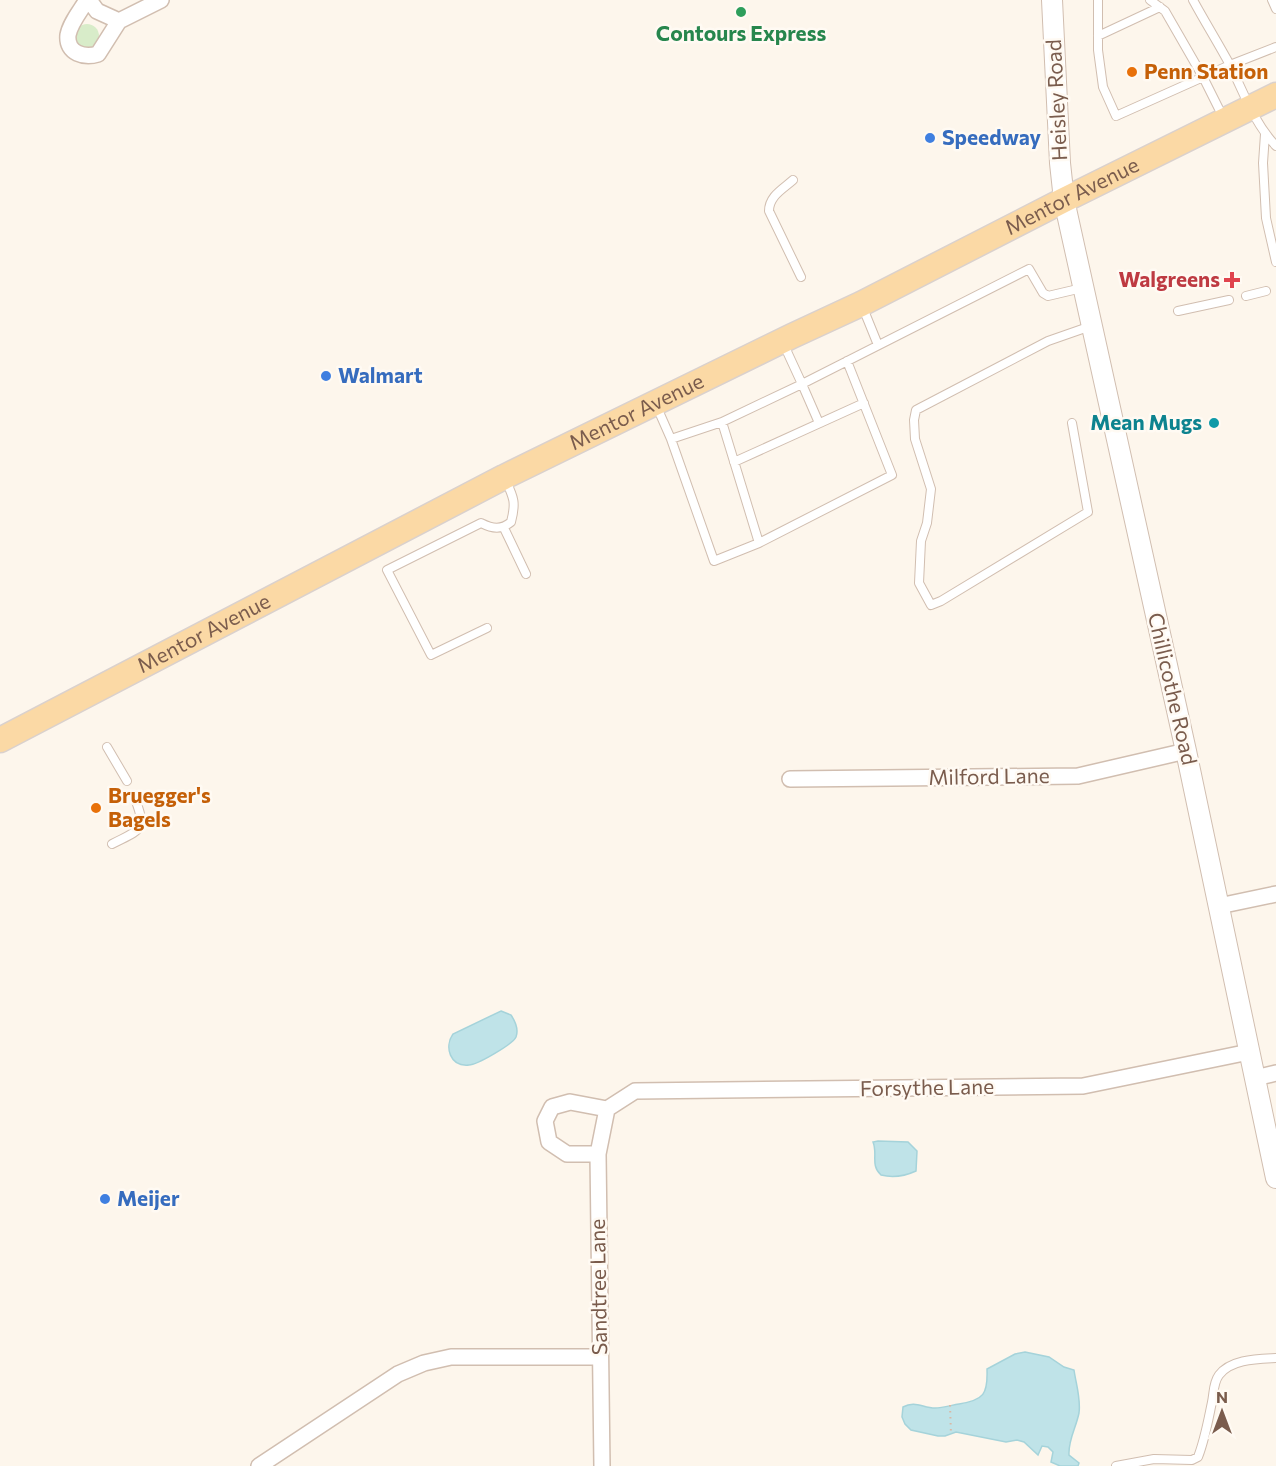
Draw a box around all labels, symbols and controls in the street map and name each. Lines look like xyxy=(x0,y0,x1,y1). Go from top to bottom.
marker: Contours Express xyxy=(734,5,748,19)
place label: Contours Express xyxy=(656,20,826,45)
street label: Heisley Road xyxy=(1040,39,1071,162)
place label: Penn Station xyxy=(1144,58,1268,83)
marker: Penn Station xyxy=(1125,65,1139,79)
place label: Speedway xyxy=(942,124,1041,149)
marker: Speedway xyxy=(923,131,937,145)
street label: Mentor Avenue xyxy=(1000,151,1142,239)
place label: Walgreens xyxy=(1118,266,1220,291)
marker: Walgreens xyxy=(1225,273,1239,287)
place label: Walmart xyxy=(338,362,423,387)
street label: Mentor Avenue xyxy=(564,367,707,454)
marker: Walmart xyxy=(319,369,333,383)
place label: Mean Mugs xyxy=(1090,409,1202,434)
marker: Mean Mugs xyxy=(1207,416,1221,430)
street label: Mentor Avenue xyxy=(132,587,274,677)
street label: Chillicothe Road xyxy=(1144,610,1203,767)
street label: Milford Lane xyxy=(928,762,1050,789)
place label: Bruegger's Bagels xyxy=(108,782,211,831)
marker: Bruegger's Bagels xyxy=(89,801,103,815)
street label: Forsythe Lane xyxy=(860,1073,994,1100)
place label: Meijer xyxy=(117,1185,180,1210)
marker: Meijer xyxy=(98,1192,112,1206)
street label: Sandtree Lane xyxy=(584,1219,611,1355)
north arrow xyxy=(1192,1382,1252,1442)
text: N xyxy=(1216,1387,1228,1406)

